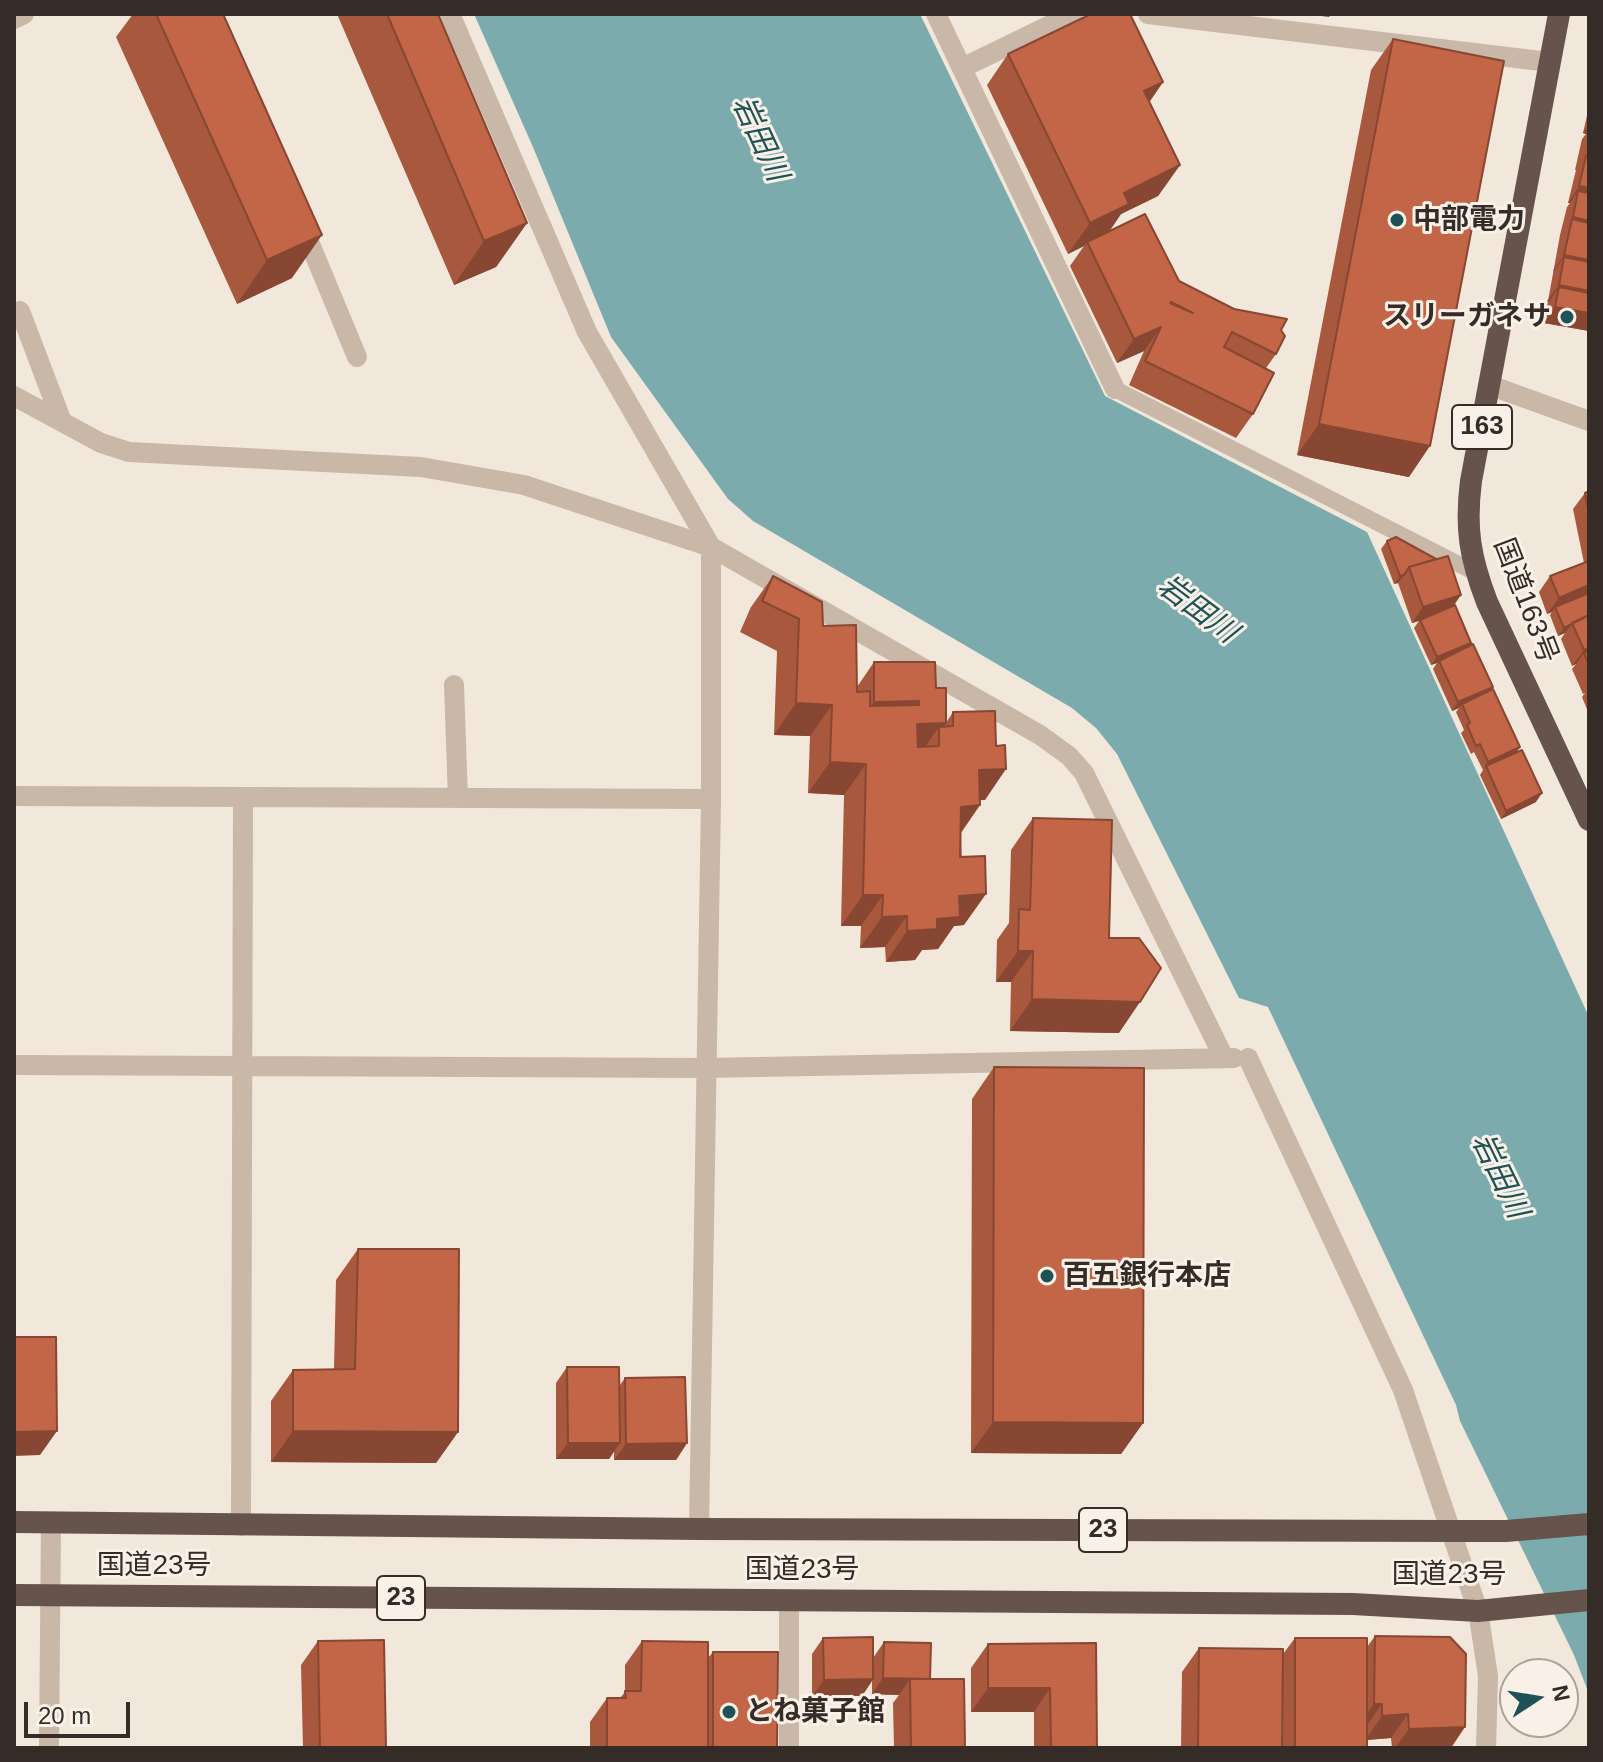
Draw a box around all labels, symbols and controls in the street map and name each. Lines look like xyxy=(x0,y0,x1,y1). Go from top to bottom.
water label: 岩田川 xyxy=(724,91,794,187)
place label: 中部電力 xyxy=(1413,203,1525,237)
marker: 中部電力 xyxy=(1388,211,1406,229)
place label: スリーガネサ xyxy=(1383,300,1551,334)
marker: スリーガネサ xyxy=(1558,308,1576,326)
road number: 163 xyxy=(1452,405,1512,449)
street label: 国道163号 xyxy=(1486,534,1564,668)
water label: 岩田川 xyxy=(1150,569,1244,651)
water label: 岩田川 xyxy=(1463,1128,1535,1224)
place label: 百五銀行本店 xyxy=(1063,1259,1231,1293)
marker: 百五銀行本店 xyxy=(1038,1267,1056,1285)
road number: 23 xyxy=(1079,1508,1127,1552)
street label: 国道23号 xyxy=(96,1549,212,1583)
street label: 国道23号 xyxy=(744,1553,860,1587)
street label: 国道23号 xyxy=(1391,1558,1507,1592)
road number: 23 xyxy=(377,1576,425,1620)
north arrow xyxy=(1499,1658,1579,1738)
text: N xyxy=(1547,1683,1575,1704)
scale bar xyxy=(28,1686,134,1736)
place label: とね菓子館 xyxy=(745,1695,885,1729)
text: 20 m xyxy=(38,1702,91,1729)
marker: とね菓子館 xyxy=(720,1703,738,1721)

